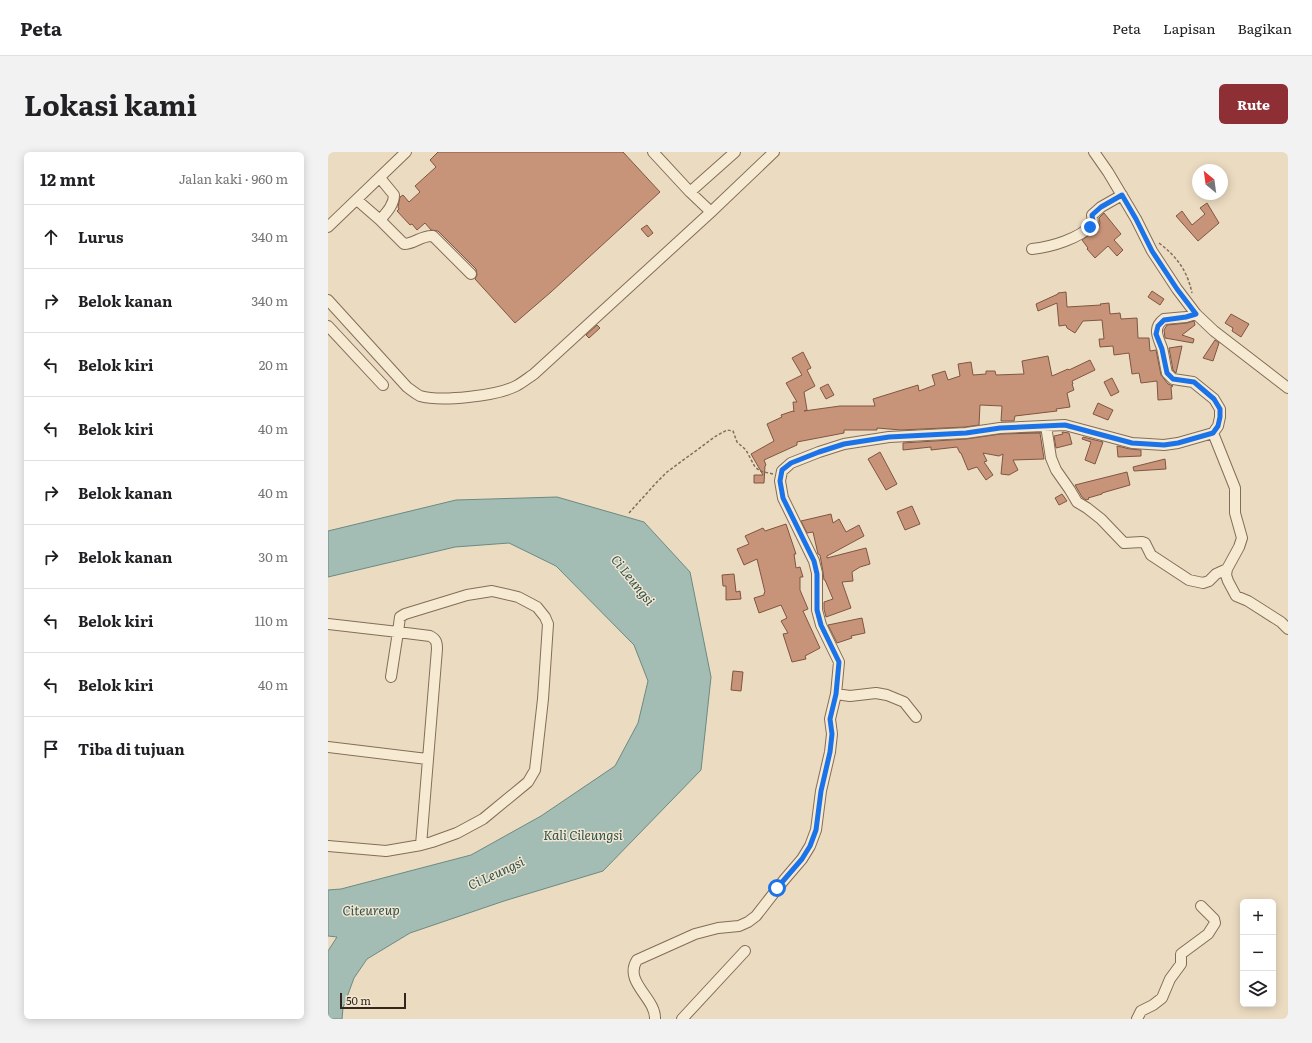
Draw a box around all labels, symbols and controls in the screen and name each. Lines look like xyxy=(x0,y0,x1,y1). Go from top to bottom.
text: Peta xyxy=(20,14,62,42)
text: Peta xyxy=(1112,18,1141,38)
text: Lapisan xyxy=(1163,18,1216,38)
text: Bagikan xyxy=(1238,18,1292,38)
text: Lokasi kami xyxy=(24,83,197,125)
button: Rute xyxy=(1219,84,1288,124)
north arrow xyxy=(1192,164,1228,200)
text: 12 mnt xyxy=(40,166,95,191)
text: Jalan kaki · 960 m xyxy=(179,169,288,188)
route end xyxy=(1081,218,1099,236)
text: Lurus xyxy=(78,225,123,248)
icon: ahead xyxy=(40,226,62,248)
text: 340 m xyxy=(251,227,288,246)
text: Belok kanan xyxy=(78,289,172,312)
icon: right xyxy=(40,290,62,312)
text: 340 m xyxy=(251,291,288,310)
text: Belok kiri xyxy=(78,353,154,376)
icon: left xyxy=(40,354,62,376)
text: 20 m xyxy=(259,355,288,374)
text: Belok kiri xyxy=(78,417,154,440)
icon: left xyxy=(40,418,62,440)
text: 40 m xyxy=(258,419,288,438)
text: Belok kanan xyxy=(78,481,172,504)
icon: right xyxy=(40,482,62,504)
text: 40 m xyxy=(258,483,288,502)
text: Belok kanan xyxy=(78,545,172,568)
icon: right xyxy=(40,546,62,568)
text: 30 m xyxy=(258,547,288,566)
water label: Ci Leungsi xyxy=(607,550,660,609)
text: Belok kiri xyxy=(78,609,154,632)
icon: left xyxy=(40,610,62,632)
text: 110 m xyxy=(255,611,288,630)
text: Belok kiri xyxy=(78,673,154,696)
icon: left xyxy=(40,674,62,696)
text: 40 m xyxy=(258,675,288,694)
text: Tiba di tujuan xyxy=(78,737,185,760)
icon: arrive xyxy=(40,738,62,760)
water label: Kali Cileungsi xyxy=(543,825,623,844)
water label: Ci Leungsi xyxy=(465,851,527,894)
route start xyxy=(768,879,786,897)
map controls xyxy=(1240,899,1276,1007)
button: + xyxy=(1240,899,1276,935)
water label: Citeureup xyxy=(342,900,400,919)
button: − xyxy=(1240,935,1276,971)
button: layers xyxy=(1240,971,1276,1007)
scale bar xyxy=(340,991,406,1010)
text: 50 m xyxy=(346,992,371,1008)

